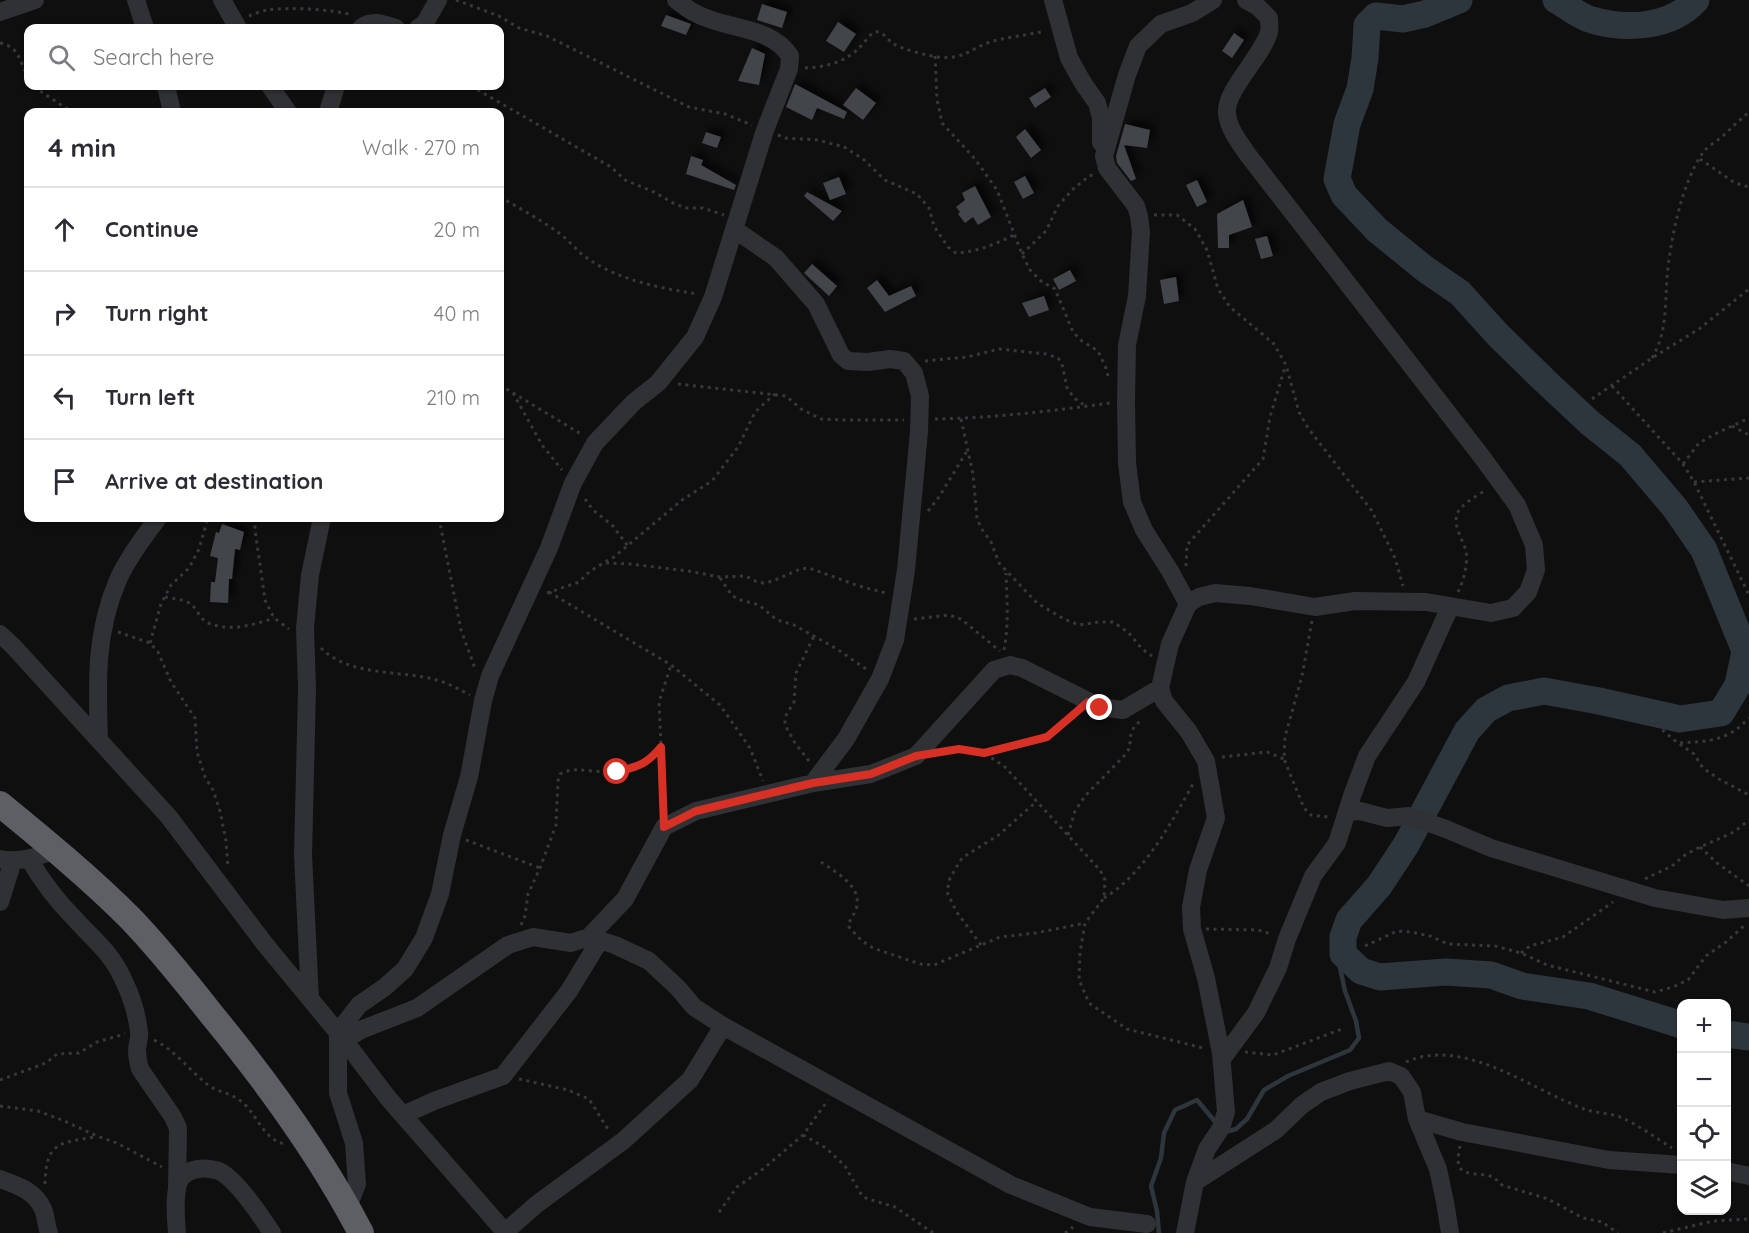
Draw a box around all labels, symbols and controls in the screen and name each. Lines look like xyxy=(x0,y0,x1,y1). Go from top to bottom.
search box xyxy=(24,24,504,90)
icon: search xyxy=(45,41,78,74)
text: Search here xyxy=(93,43,214,71)
text: 4 min xyxy=(48,131,116,164)
text: Walk · 270 m xyxy=(362,135,480,160)
icon: ahead xyxy=(48,213,81,246)
text: Continue xyxy=(105,215,199,243)
text: 20 m xyxy=(433,217,480,242)
icon: right xyxy=(48,297,81,330)
text: Turn right xyxy=(105,299,209,327)
text: 40 m xyxy=(434,301,480,326)
icon: left xyxy=(48,381,81,414)
text: Turn left xyxy=(105,383,195,411)
text: 210 m xyxy=(426,385,480,410)
icon: arrive xyxy=(48,465,81,498)
text: Arrive at destination xyxy=(105,467,323,495)
route end xyxy=(1086,694,1112,720)
route start xyxy=(603,758,629,784)
map controls xyxy=(1677,999,1731,1215)
button: + xyxy=(1677,999,1731,1053)
button: − xyxy=(1677,1053,1731,1107)
button: locate xyxy=(1677,1107,1731,1161)
button: layers xyxy=(1677,1161,1731,1215)

